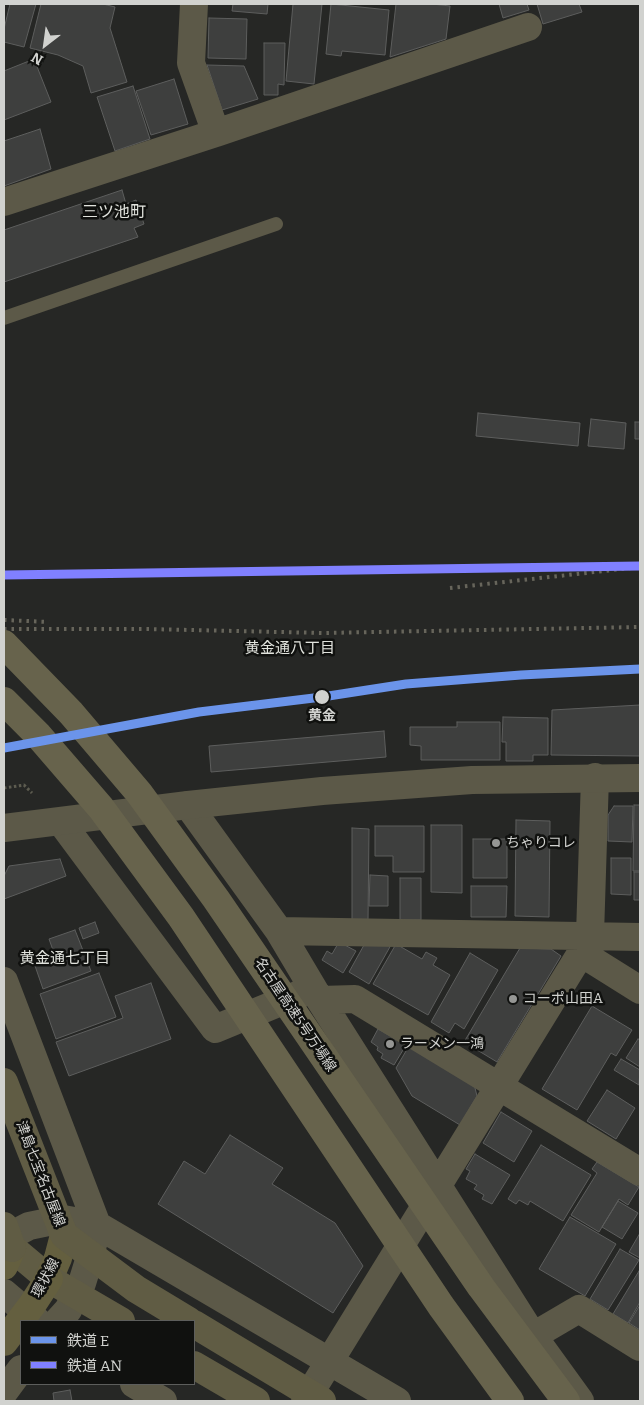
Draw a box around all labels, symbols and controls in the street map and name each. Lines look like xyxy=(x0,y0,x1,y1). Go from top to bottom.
north arrow xyxy=(20,20,70,70)
text: N xyxy=(28,48,46,68)
district label: 三ツ池町 xyxy=(82,203,146,223)
district label: 黄金通八丁目 xyxy=(245,640,335,658)
marker: 黄金 xyxy=(313,688,331,706)
place label: 黄金 xyxy=(308,708,336,724)
place label: ちゃりコレ xyxy=(506,835,576,851)
marker: ちゃりコレ xyxy=(490,837,502,849)
district label: 黄金通七丁目 xyxy=(20,950,110,968)
street label: 名古屋高速5号万場線 xyxy=(251,955,339,1075)
place label: コーポ山田A xyxy=(523,991,603,1007)
marker: コーポ山田A xyxy=(507,993,519,1005)
place label: ラーメン一鴻 xyxy=(400,1036,484,1052)
marker: ラーメン一鴻 xyxy=(384,1038,396,1050)
street label: 津島七宝名古屋線 xyxy=(12,1119,68,1229)
street label: 環状線 xyxy=(29,1256,63,1300)
legend xyxy=(20,1320,195,1385)
text: 鉄道 E xyxy=(67,1332,109,1350)
text: 鉄道 AN xyxy=(67,1357,122,1375)

